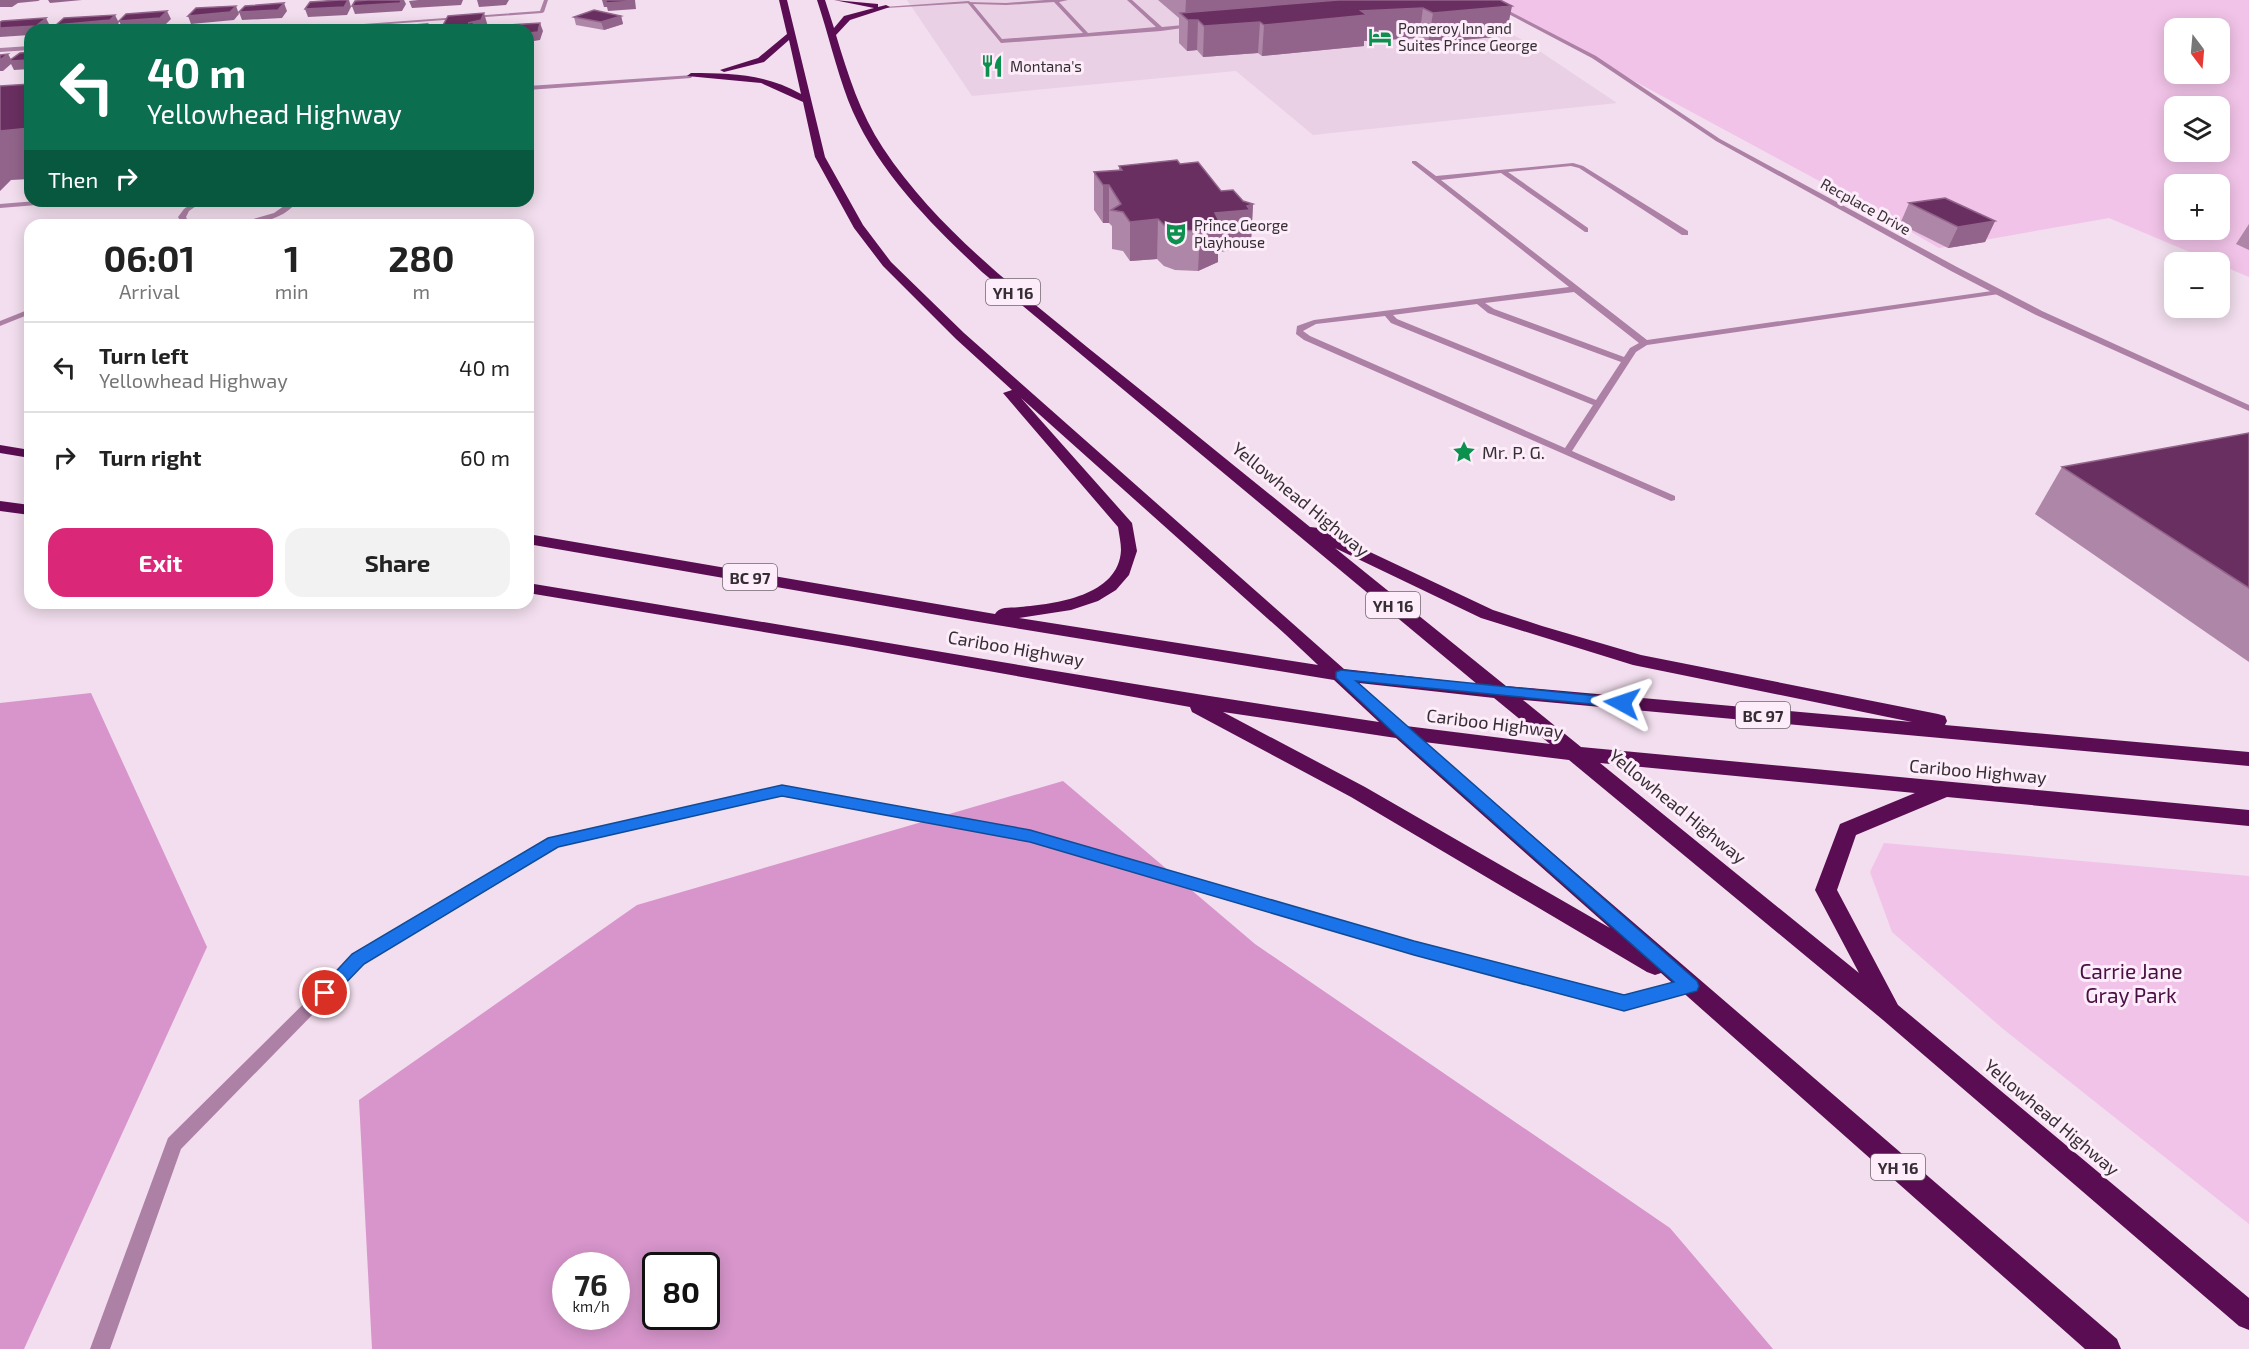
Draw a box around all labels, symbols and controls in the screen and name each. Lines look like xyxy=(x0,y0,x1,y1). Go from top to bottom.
north arrow xyxy=(2164,18,2230,84)
map controls xyxy=(2164,18,2230,318)
place label: Pomeroy Inn and Suites Prince George xyxy=(1398,19,1538,54)
hotel icon: Pomeroy Inn and Suites Prince George xyxy=(1367,24,1393,50)
text: 40 m xyxy=(147,46,246,96)
icon: left xyxy=(48,48,126,126)
restaurant icon: Montana's xyxy=(979,53,1005,79)
place label: Montana's xyxy=(1010,57,1082,75)
button: layers xyxy=(2164,96,2230,162)
text: Yellowhead Highway xyxy=(147,97,402,129)
icon: right xyxy=(110,162,143,195)
text: Then xyxy=(48,166,98,192)
street label: Recplace Drive xyxy=(1818,174,1914,238)
button: + xyxy=(2164,174,2230,240)
place label: Prince George Playhouse xyxy=(1194,216,1288,251)
theatre icon: Prince George Playhouse xyxy=(1163,221,1189,247)
text: 06:01 xyxy=(104,236,195,279)
text: 1 xyxy=(284,236,299,279)
text: 280 xyxy=(388,236,454,279)
button: − xyxy=(2164,252,2230,318)
text: Arrival xyxy=(119,279,180,303)
text: min xyxy=(275,279,309,303)
text: m xyxy=(413,279,430,303)
road number: YH 16 xyxy=(986,279,1040,305)
text: Turn left xyxy=(99,342,188,368)
icon: left xyxy=(48,351,81,384)
text: 40 m xyxy=(459,354,510,380)
text: Yellowhead Highway xyxy=(99,368,288,392)
street label: Yellowhead Highway xyxy=(1228,437,1374,561)
place icon: Mr. P. G. xyxy=(1451,439,1477,465)
icon: right xyxy=(48,441,81,474)
place label: Mr. P. G. xyxy=(1482,441,1545,463)
text: Turn right xyxy=(99,444,201,470)
text: 60 m xyxy=(460,444,510,470)
button: Exit xyxy=(48,528,273,597)
button: Share xyxy=(285,528,510,597)
road number: BC 97 xyxy=(723,564,777,590)
road number: YH 16 xyxy=(1366,592,1420,618)
street label: Cariboo Highway xyxy=(946,625,1086,671)
position arrow xyxy=(1590,671,1654,735)
road number: BC 97 xyxy=(1736,702,1790,728)
street label: Cariboo Highway xyxy=(1425,704,1565,742)
street label: Yellowhead Highway xyxy=(1605,744,1751,868)
street label: Cariboo Highway xyxy=(1908,754,2048,788)
park label: Carrie Jane Gray Park xyxy=(2079,958,2183,1007)
pin xyxy=(299,967,350,1018)
icon: arrive xyxy=(308,976,341,1009)
street label: Yellowhead Highway xyxy=(1980,1054,2125,1180)
road number: YH 16 xyxy=(1871,1154,1925,1180)
speed limit sign: 80 xyxy=(642,1252,720,1330)
text: 76 xyxy=(574,1266,608,1302)
text: km/h xyxy=(572,1297,610,1315)

